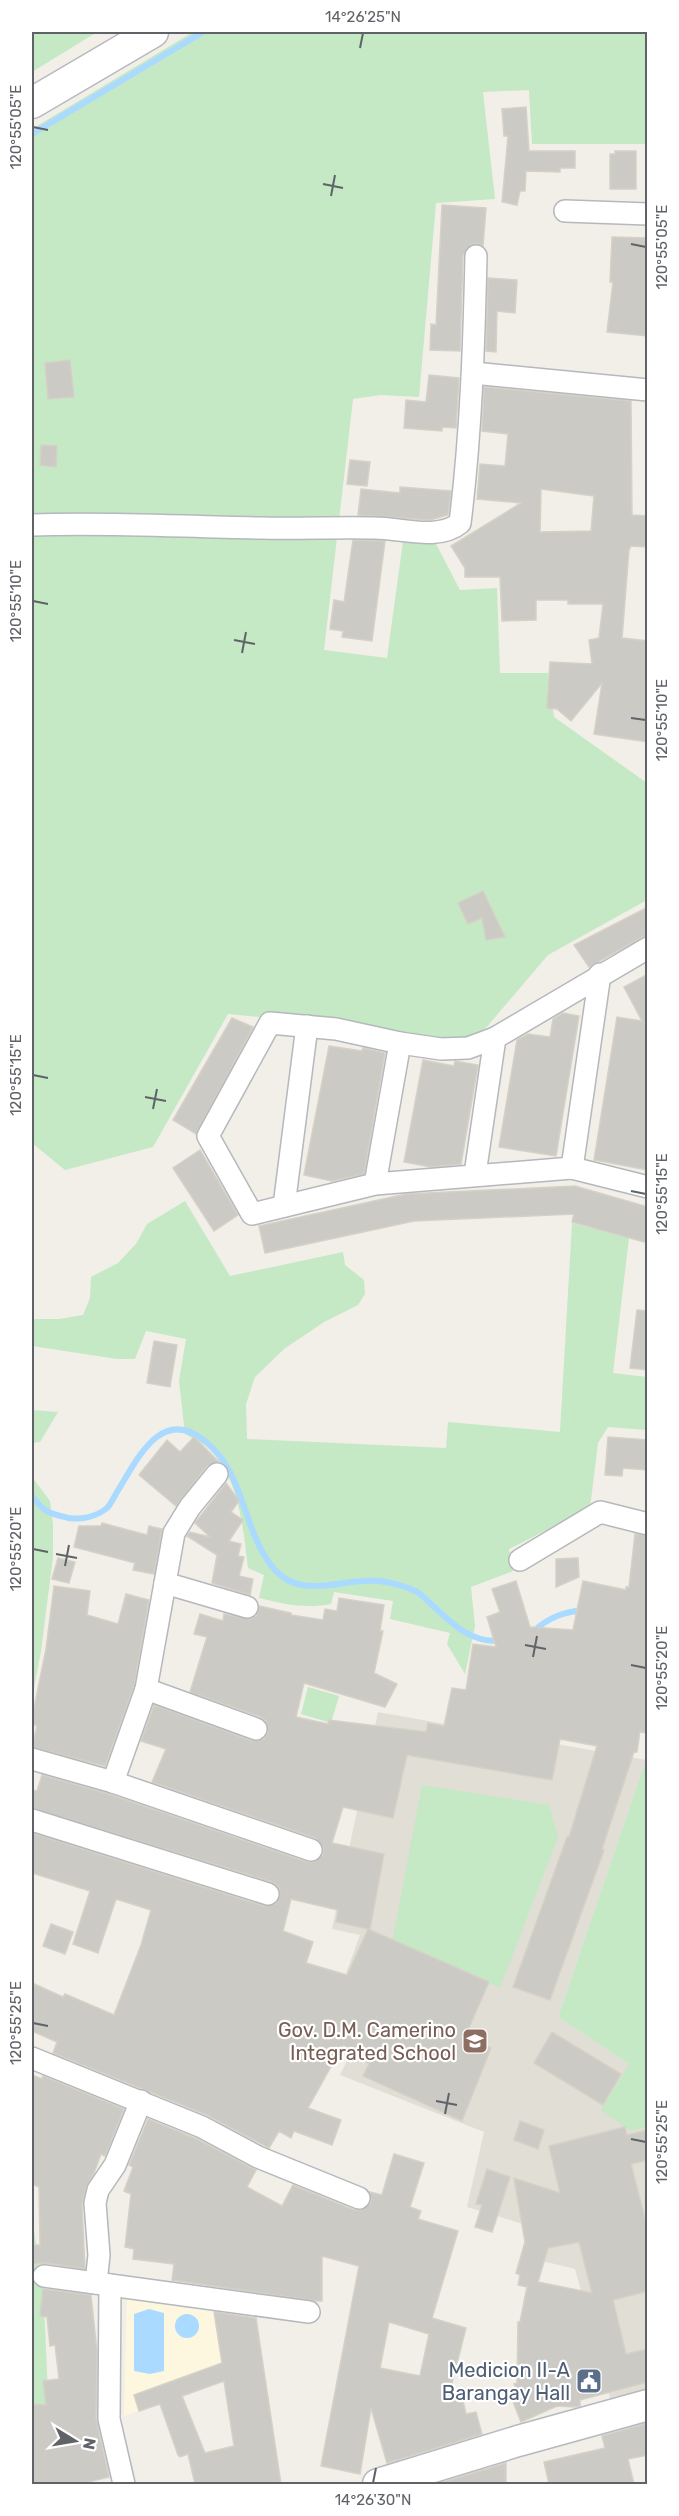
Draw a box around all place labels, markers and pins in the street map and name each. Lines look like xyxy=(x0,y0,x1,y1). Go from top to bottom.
place label: Gov. D.M. Camerino Integrated School xyxy=(278,2018,456,2065)
school or university icon: Gov. D.M. Camerino Integrated School xyxy=(460,2026,490,2056)
place label: Medicion II-A Barangay Hall xyxy=(442,2358,570,2405)
public building icon: Medicion II-A Barangay Hall xyxy=(574,2366,604,2396)

